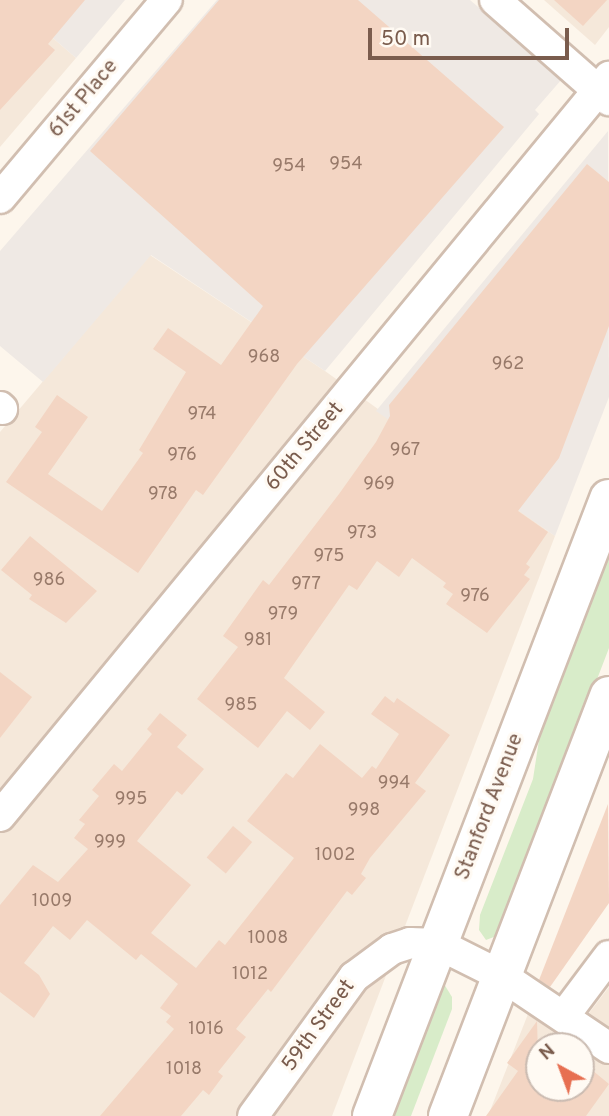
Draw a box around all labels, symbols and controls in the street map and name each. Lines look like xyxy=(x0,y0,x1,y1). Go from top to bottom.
scale bar xyxy=(371,14,572,58)
text: 50 m xyxy=(381,26,430,53)
street label: 61st Place xyxy=(44,55,124,143)
house number: 954 xyxy=(329,154,363,176)
house number: 954 xyxy=(272,156,306,178)
house number: 968 xyxy=(248,347,280,369)
house number: 962 xyxy=(492,354,524,376)
street label: 60th Street xyxy=(261,397,349,497)
house number: 974 xyxy=(188,404,216,426)
house number: 967 xyxy=(390,440,420,462)
house number: 976 xyxy=(167,445,197,467)
house number: 969 xyxy=(363,474,395,496)
house number: 978 xyxy=(148,484,178,506)
house number: 973 xyxy=(347,523,377,545)
house number: 975 xyxy=(314,546,344,568)
house number: 986 xyxy=(33,570,65,592)
house number: 977 xyxy=(291,574,321,596)
house number: 976 xyxy=(460,586,490,608)
house number: 979 xyxy=(268,604,298,626)
house number: 981 xyxy=(244,630,272,652)
house number: 985 xyxy=(225,695,257,717)
street label: Stanford Avenue xyxy=(450,730,530,884)
house number: 994 xyxy=(378,773,410,795)
house number: 995 xyxy=(115,789,147,811)
house number: 998 xyxy=(348,800,380,822)
house number: 999 xyxy=(94,832,126,854)
house number: 1002 xyxy=(315,845,355,867)
house number: 1009 xyxy=(32,891,72,913)
house number: 1008 xyxy=(248,928,288,950)
house number: 1012 xyxy=(232,964,268,986)
street label: 59th Street xyxy=(277,975,361,1077)
house number: 1016 xyxy=(188,1019,224,1041)
north arrow xyxy=(525,1032,595,1102)
text: N xyxy=(535,1039,561,1066)
house number: 1018 xyxy=(166,1059,202,1081)

